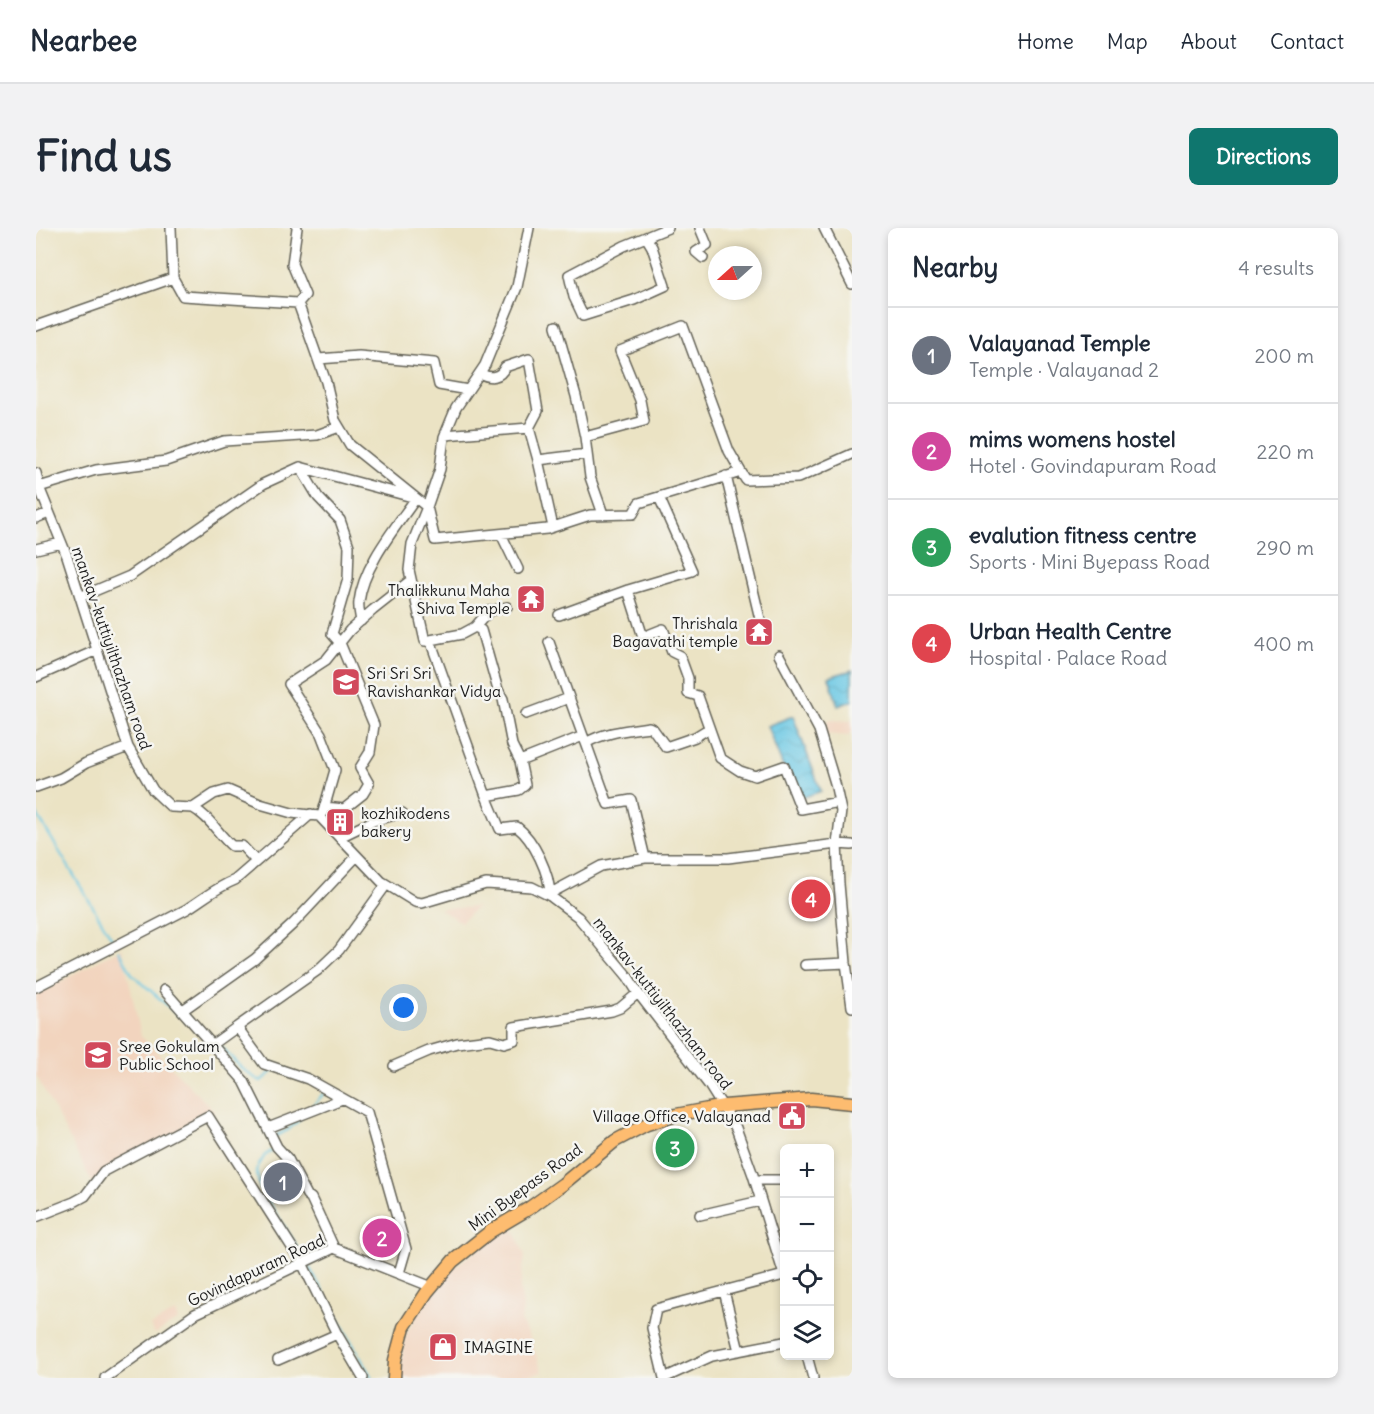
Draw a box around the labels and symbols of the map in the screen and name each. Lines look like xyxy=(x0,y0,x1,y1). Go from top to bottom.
north arrow xyxy=(708,246,762,300)
street label: mankav-kuttiyilthazham road xyxy=(68,544,156,752)
place label: Thalikkunu Maha Shiva Temple xyxy=(388,580,510,618)
temple icon: Thalikkunu Maha Shiva Temple xyxy=(515,583,547,615)
place label: Thrishala Bagavathi temple xyxy=(612,613,738,651)
temple icon: Thrishala Bagavathi temple xyxy=(743,616,775,648)
place label: Sri Sri Sri Ravishankar Vidya xyxy=(367,663,501,701)
school or university icon: Sri Sri Sri Ravishankar Vidya xyxy=(330,666,362,698)
place label: kozhikodens bakery xyxy=(361,803,450,841)
building icon: kozhikodens bakery xyxy=(324,806,356,838)
pin: 4 xyxy=(792,876,830,922)
street label: mankav-kuttiyilthazham road xyxy=(589,913,737,1093)
your location xyxy=(389,993,418,1022)
place label: Sree Gokulam Public School xyxy=(119,1036,220,1074)
school or university icon: Sree Gokulam Public School xyxy=(82,1039,114,1071)
public building icon: Village Office, Valayanad xyxy=(776,1100,808,1132)
place label: Village Office, Valayanad xyxy=(593,1106,771,1126)
pin: 3 xyxy=(656,1126,694,1170)
street label: Mini Byepass Road xyxy=(464,1139,586,1235)
pin: 1 xyxy=(264,1160,302,1204)
pin: 2 xyxy=(362,1216,402,1260)
street label: Govindapuram Road xyxy=(184,1229,328,1311)
shop icon: IMAGINE xyxy=(427,1331,459,1363)
place label: IMAGINE xyxy=(464,1337,533,1357)

